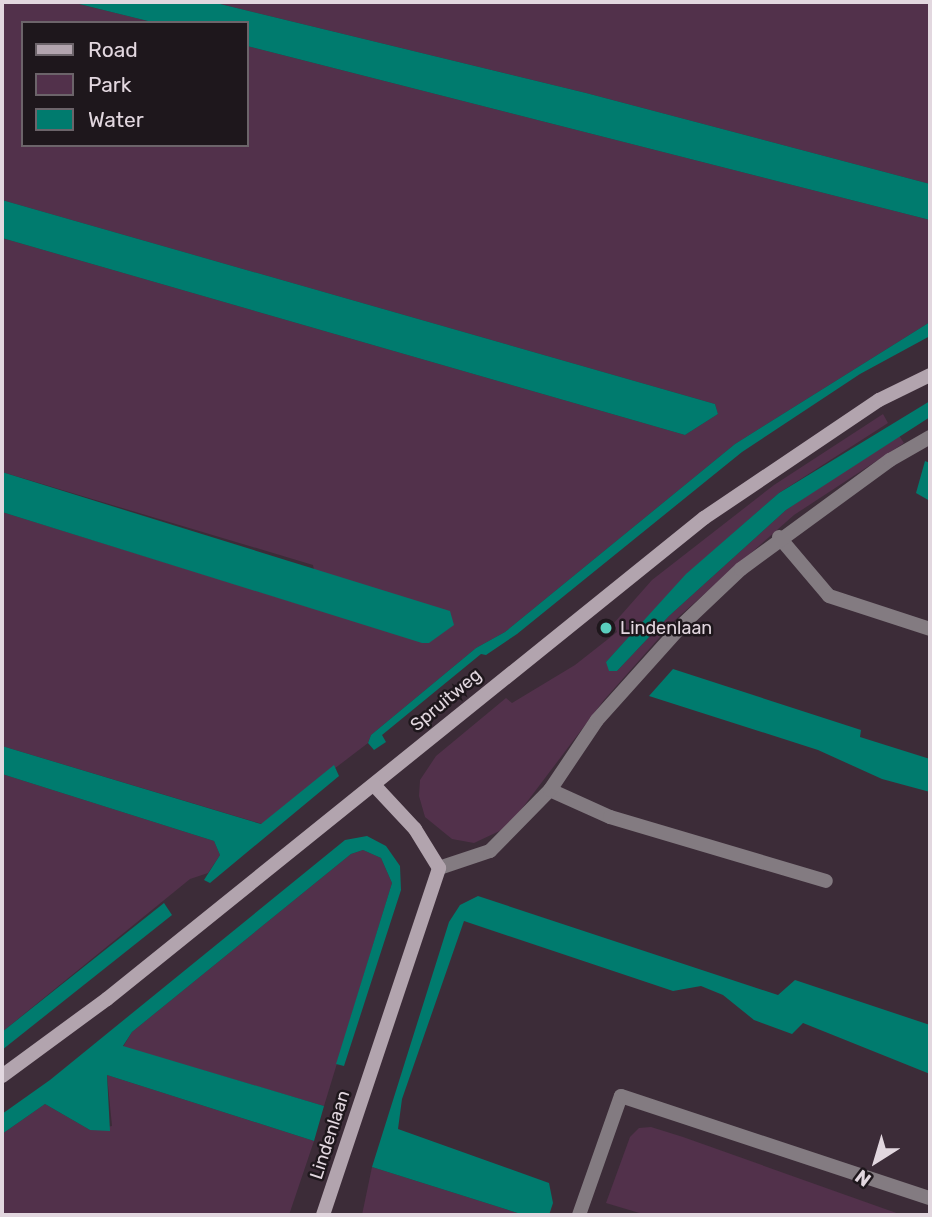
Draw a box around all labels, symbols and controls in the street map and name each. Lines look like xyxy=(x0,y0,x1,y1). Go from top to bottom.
legend xyxy=(21,21,248,147)
text: Road xyxy=(88,37,138,62)
text: Park xyxy=(88,72,132,97)
text: Water xyxy=(88,107,144,132)
place label: Lindenlaan xyxy=(620,617,712,639)
marker: Lindenlaan xyxy=(598,620,614,636)
street label: Spruitweg xyxy=(406,664,486,736)
street label: Lindenlaan xyxy=(305,1088,355,1182)
north arrow xyxy=(841,1126,911,1196)
text: N xyxy=(851,1165,875,1191)

